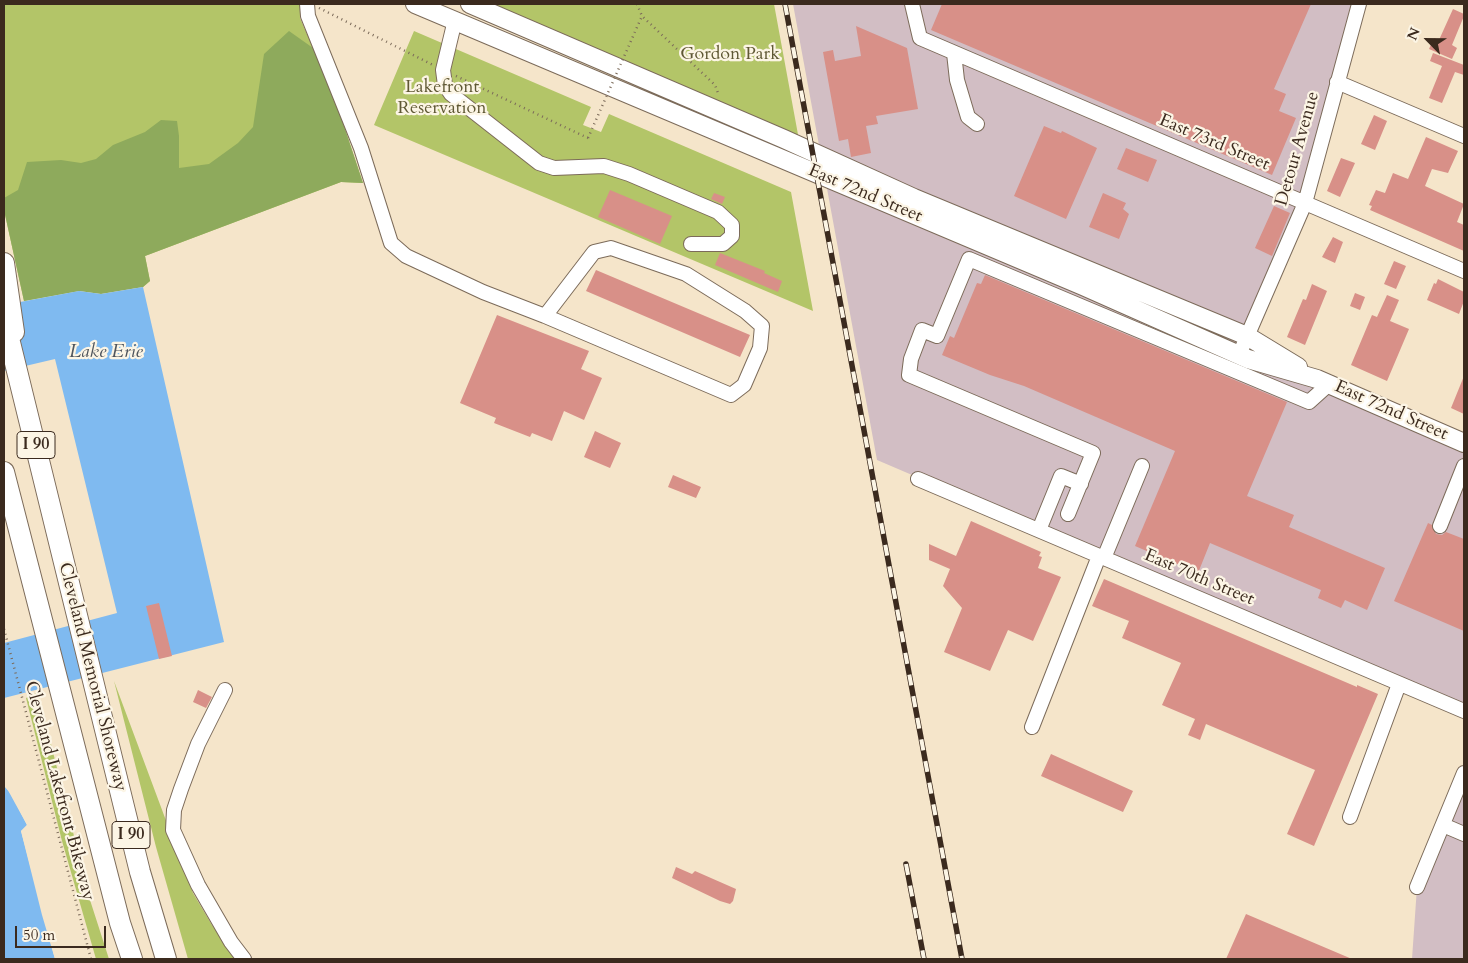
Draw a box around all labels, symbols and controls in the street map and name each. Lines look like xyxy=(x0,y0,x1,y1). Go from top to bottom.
north arrow xyxy=(1403,15,1453,65)
text: N xyxy=(1403,25,1425,43)
park label: Gordon Park xyxy=(680,44,780,66)
park label: Lakefront Reservation xyxy=(398,77,486,120)
street label: Detour Avenue xyxy=(1271,89,1325,209)
street label: East 73rd Street xyxy=(1155,110,1273,176)
street label: East 72nd Street xyxy=(805,160,925,228)
water label: Lake Erie xyxy=(69,342,143,364)
street label: East 72nd Street xyxy=(1331,376,1451,446)
road number: I 90 xyxy=(17,432,55,458)
street label: East 70th Street xyxy=(1141,545,1257,611)
street label: Cleveland Memorial Shoreway xyxy=(53,560,131,794)
street label: Cleveland Lakefront Bikeway xyxy=(19,679,99,903)
road number: I 90 xyxy=(112,822,150,848)
scale bar xyxy=(18,916,109,948)
text: 50 m xyxy=(23,925,55,945)

